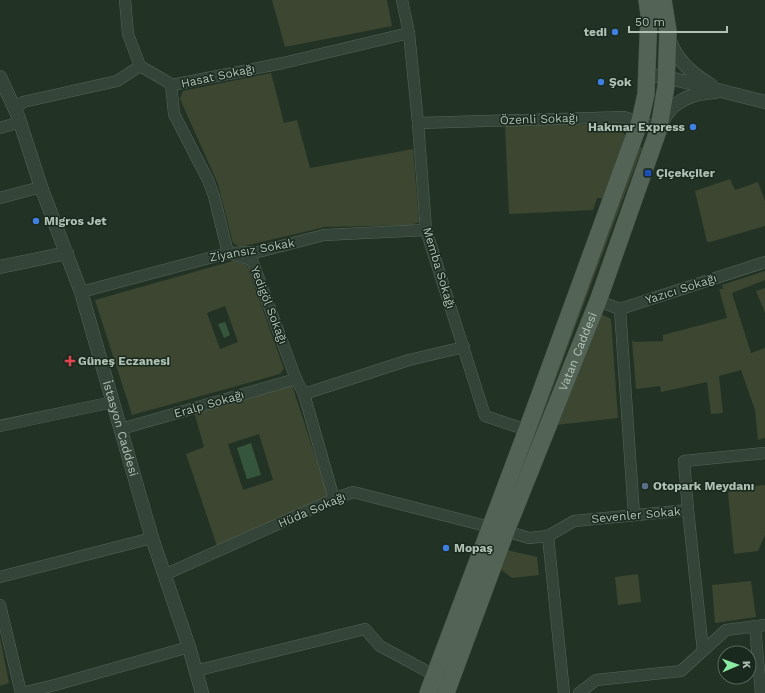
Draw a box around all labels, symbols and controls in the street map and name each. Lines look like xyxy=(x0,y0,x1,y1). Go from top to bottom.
scale bar xyxy=(629,8,727,34)
text: 50 m xyxy=(635,15,665,29)
place label: tedi xyxy=(584,25,607,39)
marker: tedi xyxy=(610,27,620,37)
street label: Hasat Sokağı xyxy=(180,61,256,91)
place label: Şok xyxy=(609,75,632,89)
marker: Şok xyxy=(596,77,606,87)
street label: Özenli Sokağı xyxy=(500,111,578,127)
place label: Hakmar Express xyxy=(588,120,686,134)
marker: Hakmar Express xyxy=(688,122,698,132)
place label: Çiçekçiler xyxy=(656,166,716,180)
marker: Çiçekçiler xyxy=(643,168,653,178)
place label: Migros Jet xyxy=(44,214,107,228)
marker: Migros Jet xyxy=(31,216,41,226)
street label: Memba Sokağı xyxy=(420,226,458,310)
street label: Ziyansız Sokak xyxy=(208,236,296,264)
street label: Yedigöl Sokağı xyxy=(248,264,290,346)
street label: Yazıcı Sokağı xyxy=(644,271,718,307)
street label: Vatan Caddesi xyxy=(556,310,600,393)
place label: Güneş Eczanesi xyxy=(78,354,170,368)
marker: Güneş Eczanesi xyxy=(65,356,75,366)
street label: İstasyon Caddesi xyxy=(100,379,141,478)
street label: Eralp Sokağı xyxy=(172,387,246,421)
place label: Otopark Meydanı xyxy=(653,479,754,493)
marker: Otopark Meydanı xyxy=(640,481,650,491)
street label: Hüda Sokağı xyxy=(276,489,348,531)
street label: Sevenler Sokak xyxy=(591,504,681,526)
place label: Mopaş xyxy=(454,541,493,555)
marker: Mopaş xyxy=(441,543,451,553)
north arrow xyxy=(717,645,757,685)
text: K xyxy=(740,661,753,669)

